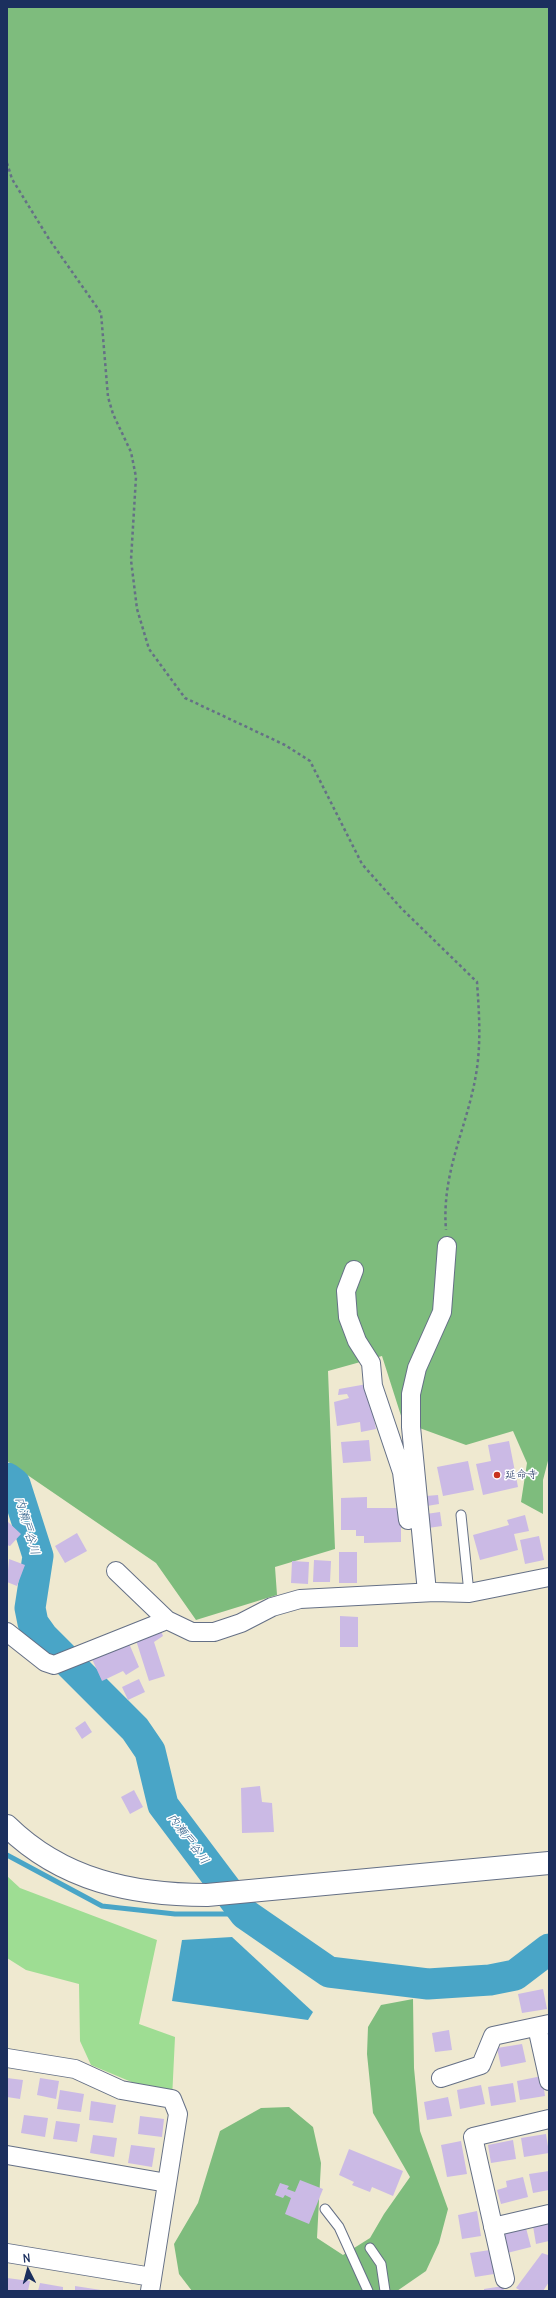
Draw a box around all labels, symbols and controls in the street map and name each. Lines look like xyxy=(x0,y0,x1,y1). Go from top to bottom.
place label: 延命寺 xyxy=(505,1468,538,1482)
marker: 延命寺 xyxy=(492,1470,502,1480)
water label: 内瀬戸谷川 xyxy=(12,1495,42,1557)
water label: 内瀬戸谷川 xyxy=(164,1811,212,1867)
north arrow xyxy=(8,2250,48,2290)
text: N xyxy=(22,2251,31,2265)

